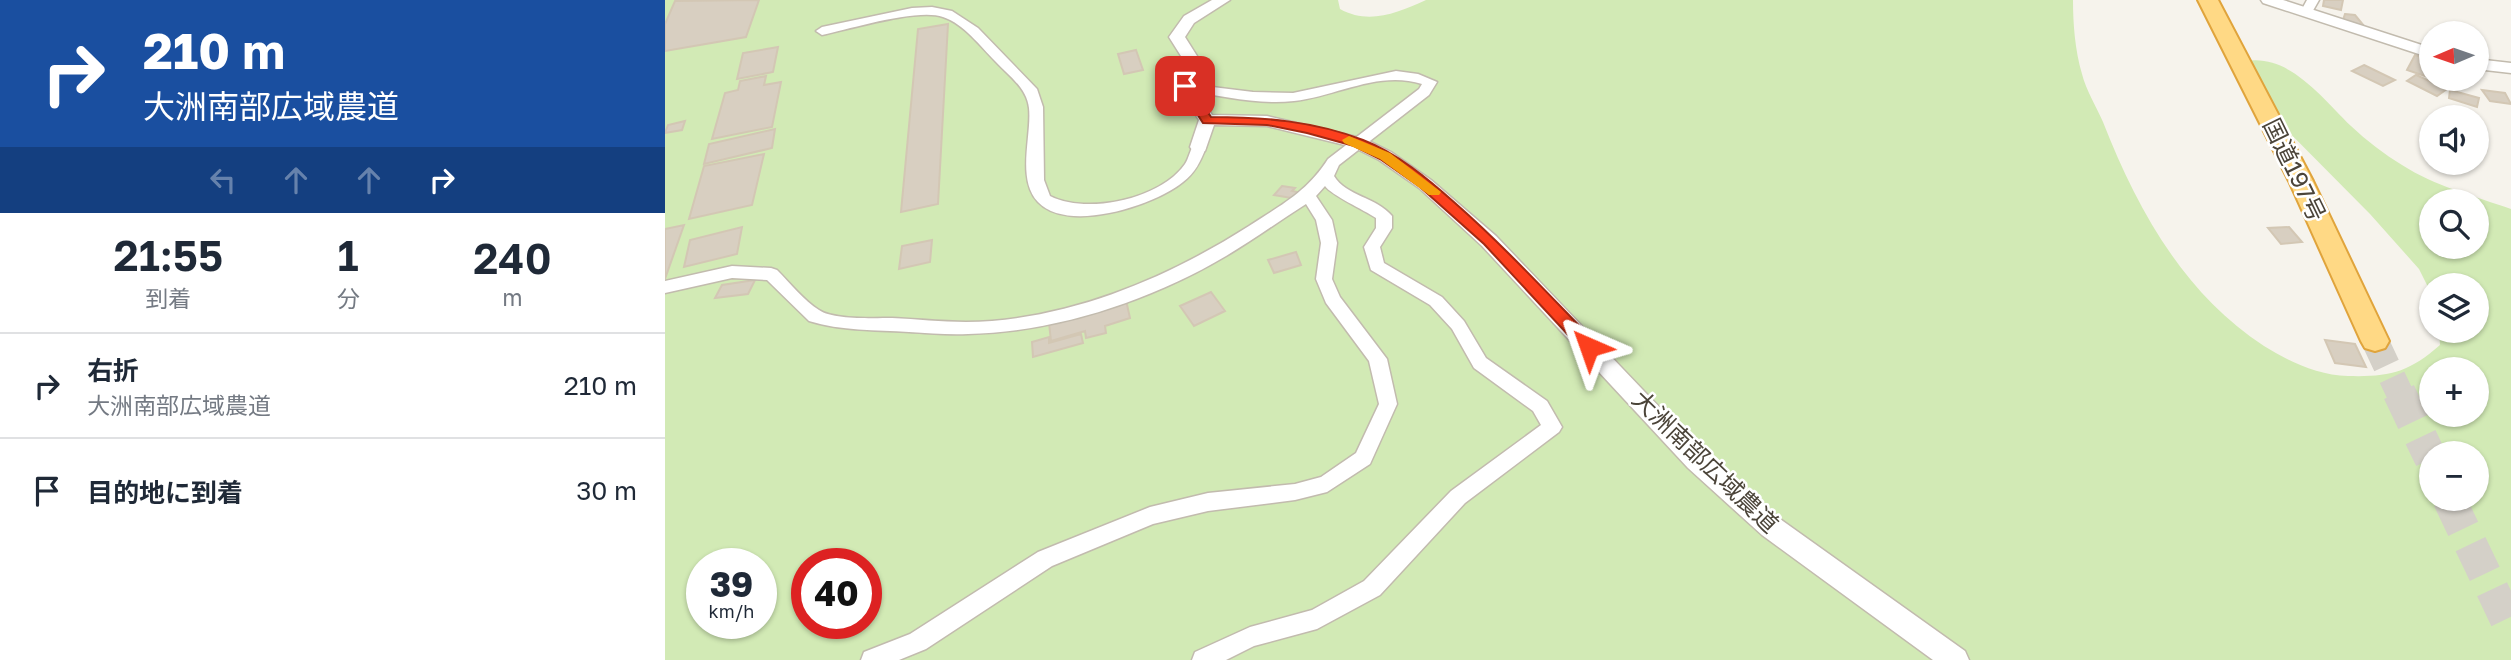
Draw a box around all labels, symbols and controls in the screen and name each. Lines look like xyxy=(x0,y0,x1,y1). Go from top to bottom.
text: 210 m xyxy=(143,21,285,80)
north arrow xyxy=(2419,21,2489,91)
map controls xyxy=(2419,21,2489,511)
icon: right xyxy=(28,28,119,119)
pin xyxy=(1155,56,1215,116)
icon: arrive xyxy=(1166,67,1204,105)
text: 大洲南部広域農道 xyxy=(143,87,399,125)
button: sound xyxy=(2419,105,2489,175)
street label: 国道197号 xyxy=(2258,113,2333,226)
icon: left xyxy=(204,161,242,199)
icon: ahead xyxy=(277,161,315,199)
icon: ahead xyxy=(350,161,388,199)
icon: right xyxy=(423,161,461,199)
button: search xyxy=(2419,189,2489,259)
text: 21:55 xyxy=(113,230,223,280)
text: 1 xyxy=(338,230,359,280)
text: 240 xyxy=(473,233,552,283)
button: layers xyxy=(2419,273,2489,343)
text: m xyxy=(502,283,522,311)
text: 到着 xyxy=(145,284,191,312)
text: 分 xyxy=(337,284,360,312)
position arrow xyxy=(1552,310,1626,384)
text: 右折 xyxy=(87,355,139,386)
button: + xyxy=(2419,357,2489,427)
icon: right xyxy=(28,367,66,405)
text: 210 m xyxy=(564,370,637,401)
street label: 大洲南部広域農道 xyxy=(1627,384,1785,538)
text: 大洲南部広域農道 xyxy=(87,391,271,419)
button: − xyxy=(2419,441,2489,511)
icon: arrive xyxy=(28,472,66,510)
text: 30 m xyxy=(576,475,637,506)
text: 目的地に到着 xyxy=(87,477,243,508)
speed limit sign: 40 xyxy=(791,548,882,639)
text: 39 xyxy=(710,563,753,605)
text: km/h xyxy=(709,600,754,622)

